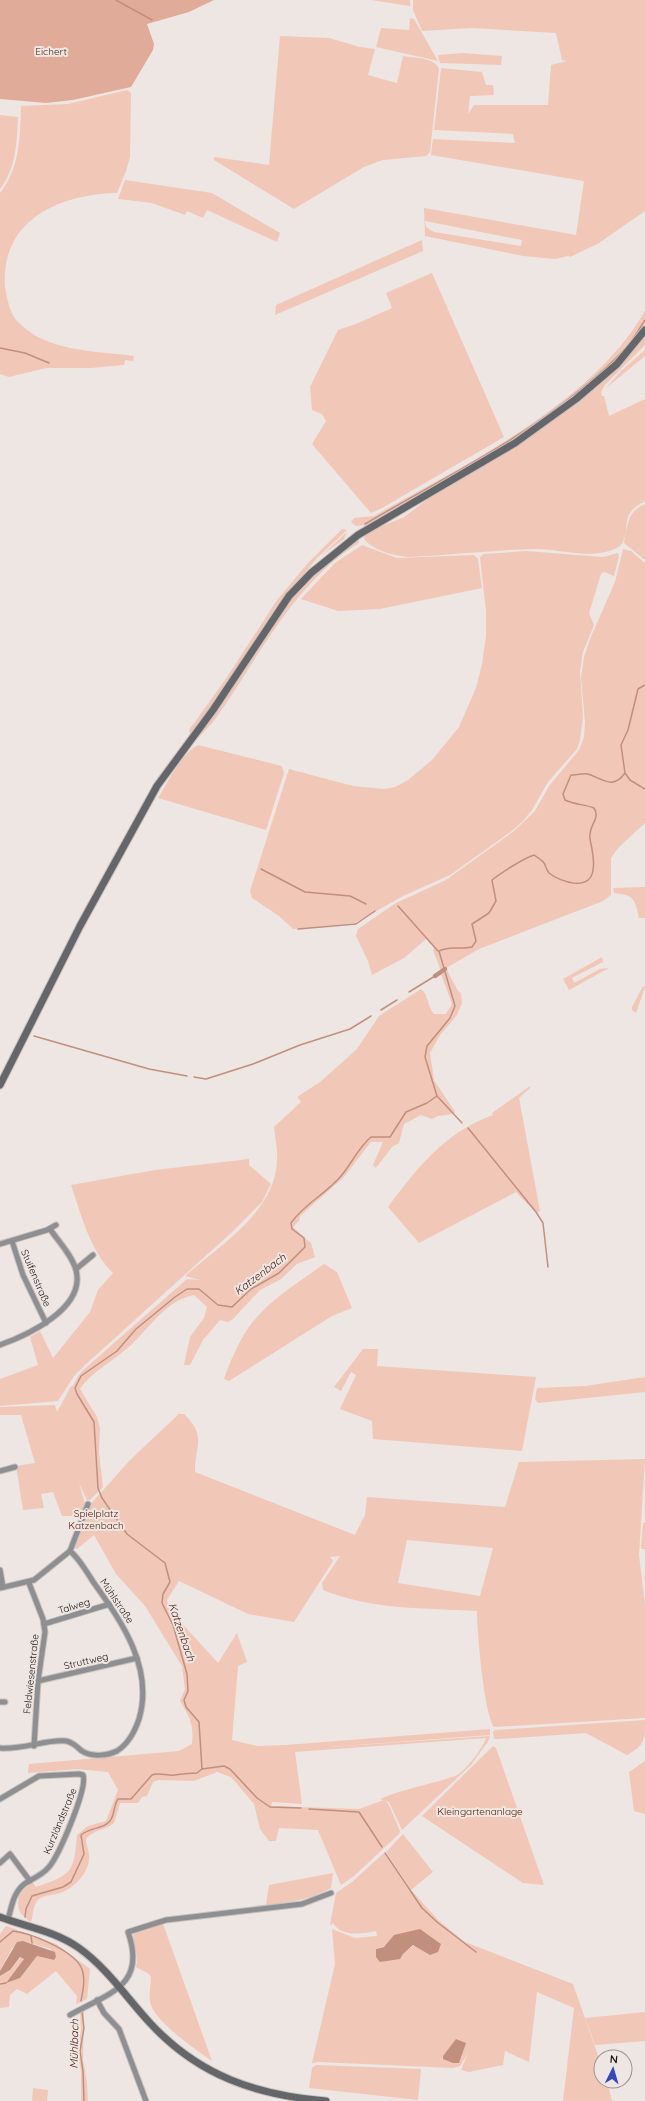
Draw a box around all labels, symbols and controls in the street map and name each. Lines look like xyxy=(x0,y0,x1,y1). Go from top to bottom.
park label: Eichert xyxy=(35,45,67,58)
street label: Stuifenstraße xyxy=(18,1247,54,1309)
water label: Katzenbach xyxy=(231,1250,289,1298)
park label: Spielplatz Katzenbach xyxy=(68,1507,124,1532)
street label: Mühlstraße xyxy=(97,1576,137,1626)
street label: Talweg xyxy=(56,1595,92,1617)
water label: Katzenbach xyxy=(165,1601,199,1664)
street label: Feldwiesenstraße xyxy=(20,1633,42,1715)
street label: Struttweg xyxy=(63,1650,109,1672)
street label: Kurzländstraße xyxy=(40,1786,80,1856)
park label: Kleingartenanlage xyxy=(437,1805,523,1818)
water label: Mühlbach xyxy=(67,2018,81,2069)
north arrow xyxy=(593,2049,633,2089)
text: N xyxy=(609,2052,619,2066)

